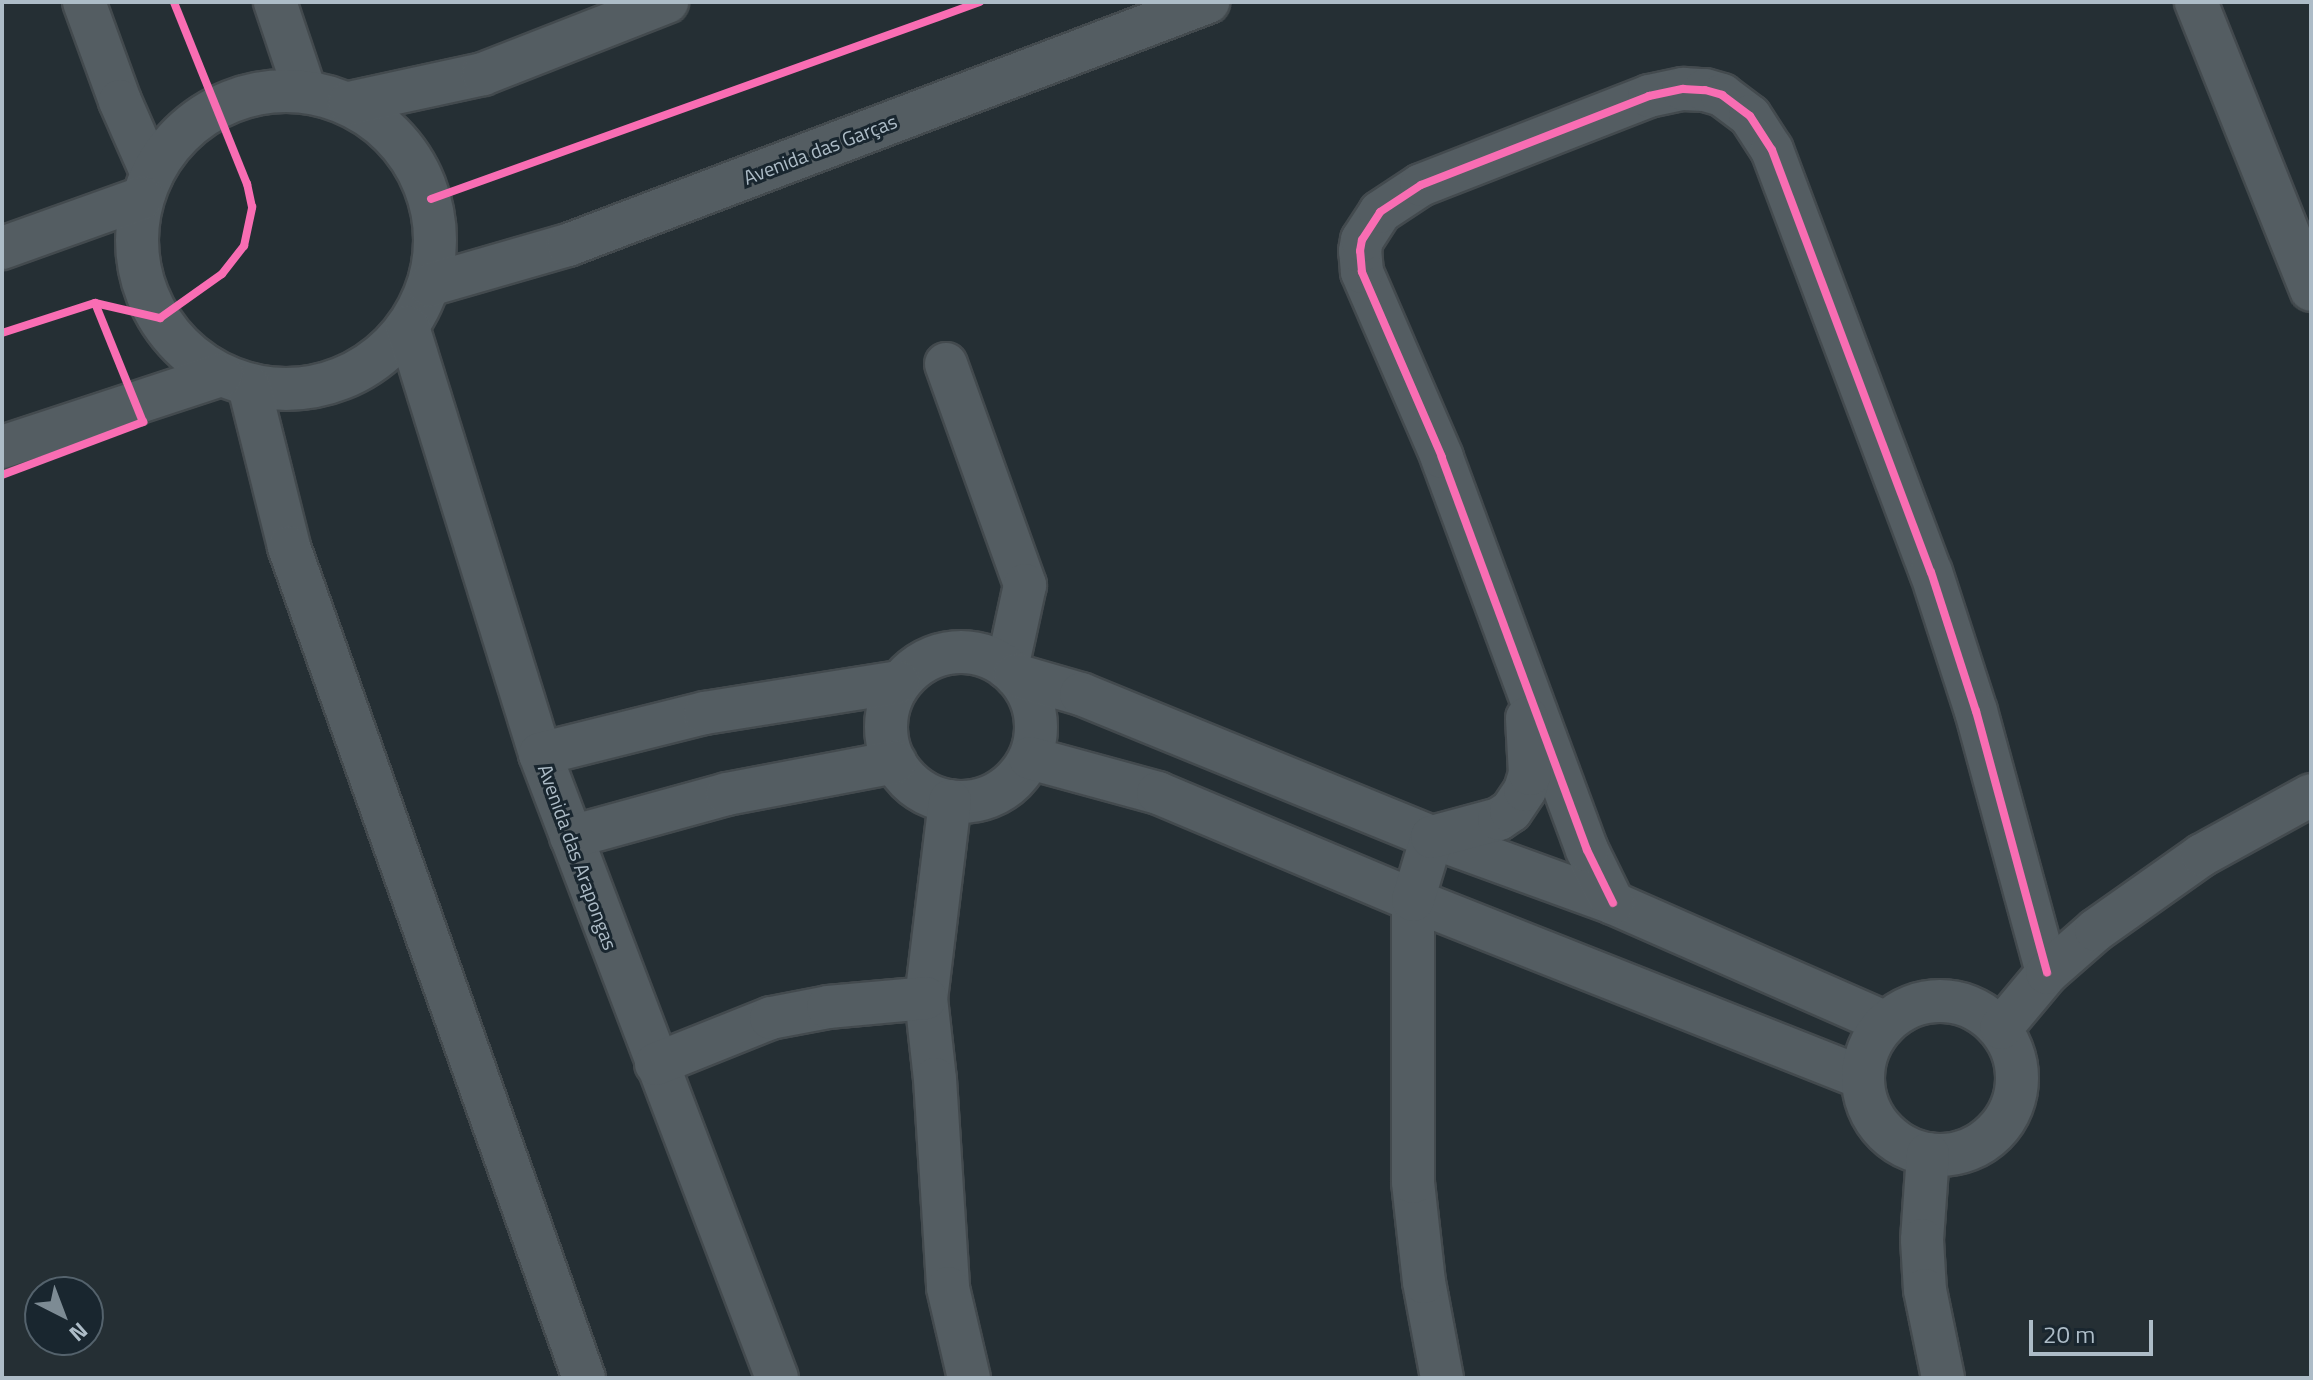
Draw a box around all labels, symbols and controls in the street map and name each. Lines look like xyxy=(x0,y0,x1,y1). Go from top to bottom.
street label: Avenida das Garças xyxy=(740,109,900,189)
street label: Avenida das Arapongas xyxy=(533,761,623,953)
north arrow xyxy=(24,1276,104,1356)
scale bar xyxy=(2033,1304,2157,1354)
text: N xyxy=(62,1315,96,1350)
text: 20 m xyxy=(2043,1316,2095,1352)

